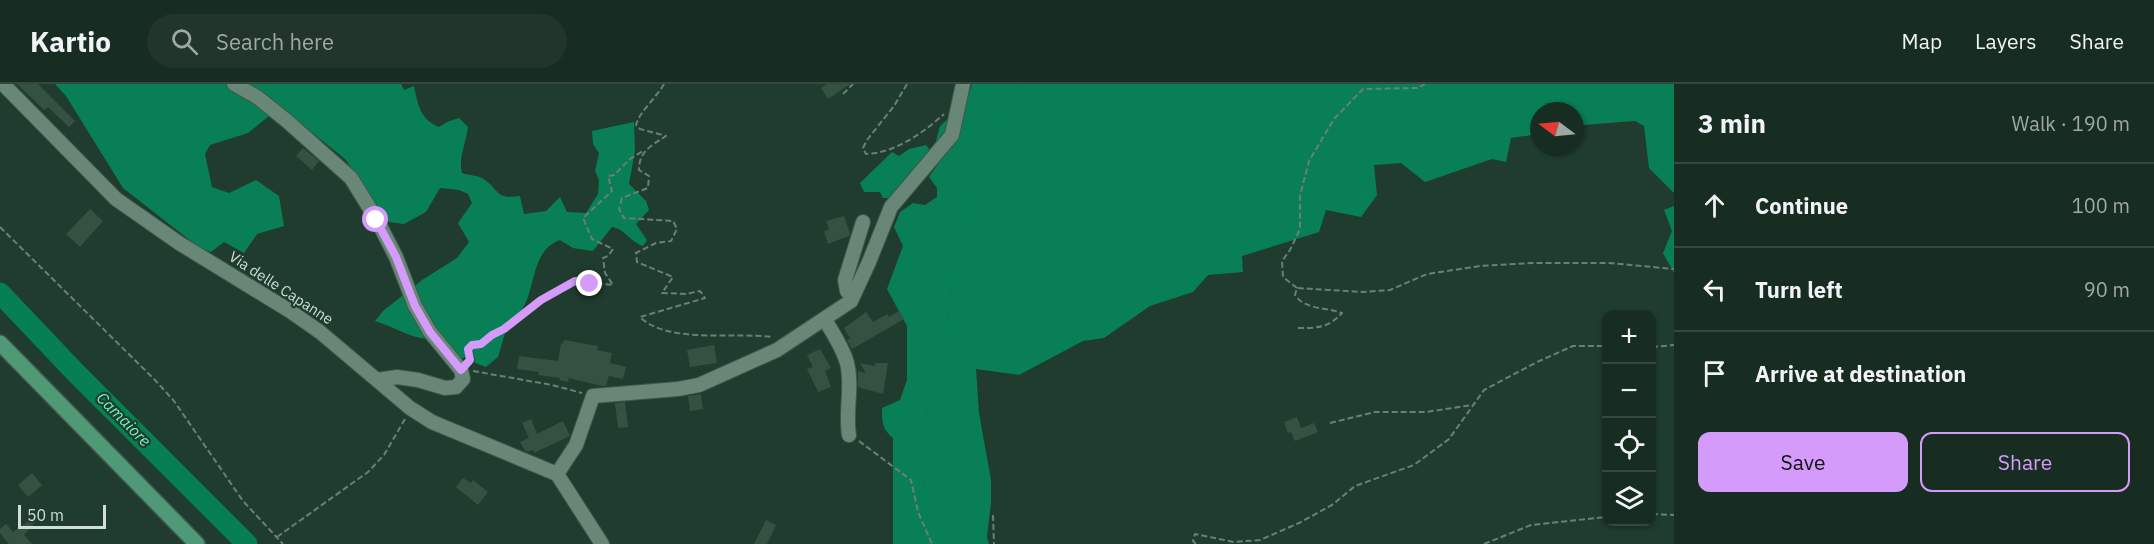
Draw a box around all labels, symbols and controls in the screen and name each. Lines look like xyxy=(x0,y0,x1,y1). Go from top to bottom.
search box xyxy=(147,14,567,68)
text: Kartio xyxy=(30,23,111,60)
icon: search xyxy=(168,25,201,58)
text: Search here xyxy=(216,27,334,56)
text: Map xyxy=(1902,27,1942,55)
text: Layers xyxy=(1975,27,2037,55)
text: Share xyxy=(2070,27,2124,55)
north arrow xyxy=(1530,102,1584,156)
text: 3 min xyxy=(1698,106,1766,140)
text: Walk · 190 m xyxy=(2012,110,2130,137)
icon: ahead xyxy=(1698,189,1731,222)
text: Continue xyxy=(1755,191,1848,220)
text: 100 m xyxy=(2072,192,2130,219)
route start xyxy=(362,206,388,232)
street label: Via delle Capanne xyxy=(226,247,337,328)
route end xyxy=(576,270,602,296)
icon: left xyxy=(1698,273,1731,306)
text: Turn left xyxy=(1755,275,1843,304)
text: 90 m xyxy=(2084,276,2130,303)
map controls xyxy=(1602,310,1656,526)
button: + xyxy=(1602,310,1656,364)
icon: arrive xyxy=(1698,357,1731,390)
text: Arrive at destination xyxy=(1755,359,1966,388)
button: − xyxy=(1602,364,1656,418)
water label: Camaiore xyxy=(93,388,155,450)
button: locate xyxy=(1602,418,1656,472)
button: Save xyxy=(1698,432,1908,492)
button: Share xyxy=(1920,432,2130,492)
button: layers xyxy=(1602,472,1656,526)
scale bar xyxy=(18,502,106,530)
text: 50 m xyxy=(27,505,64,525)

